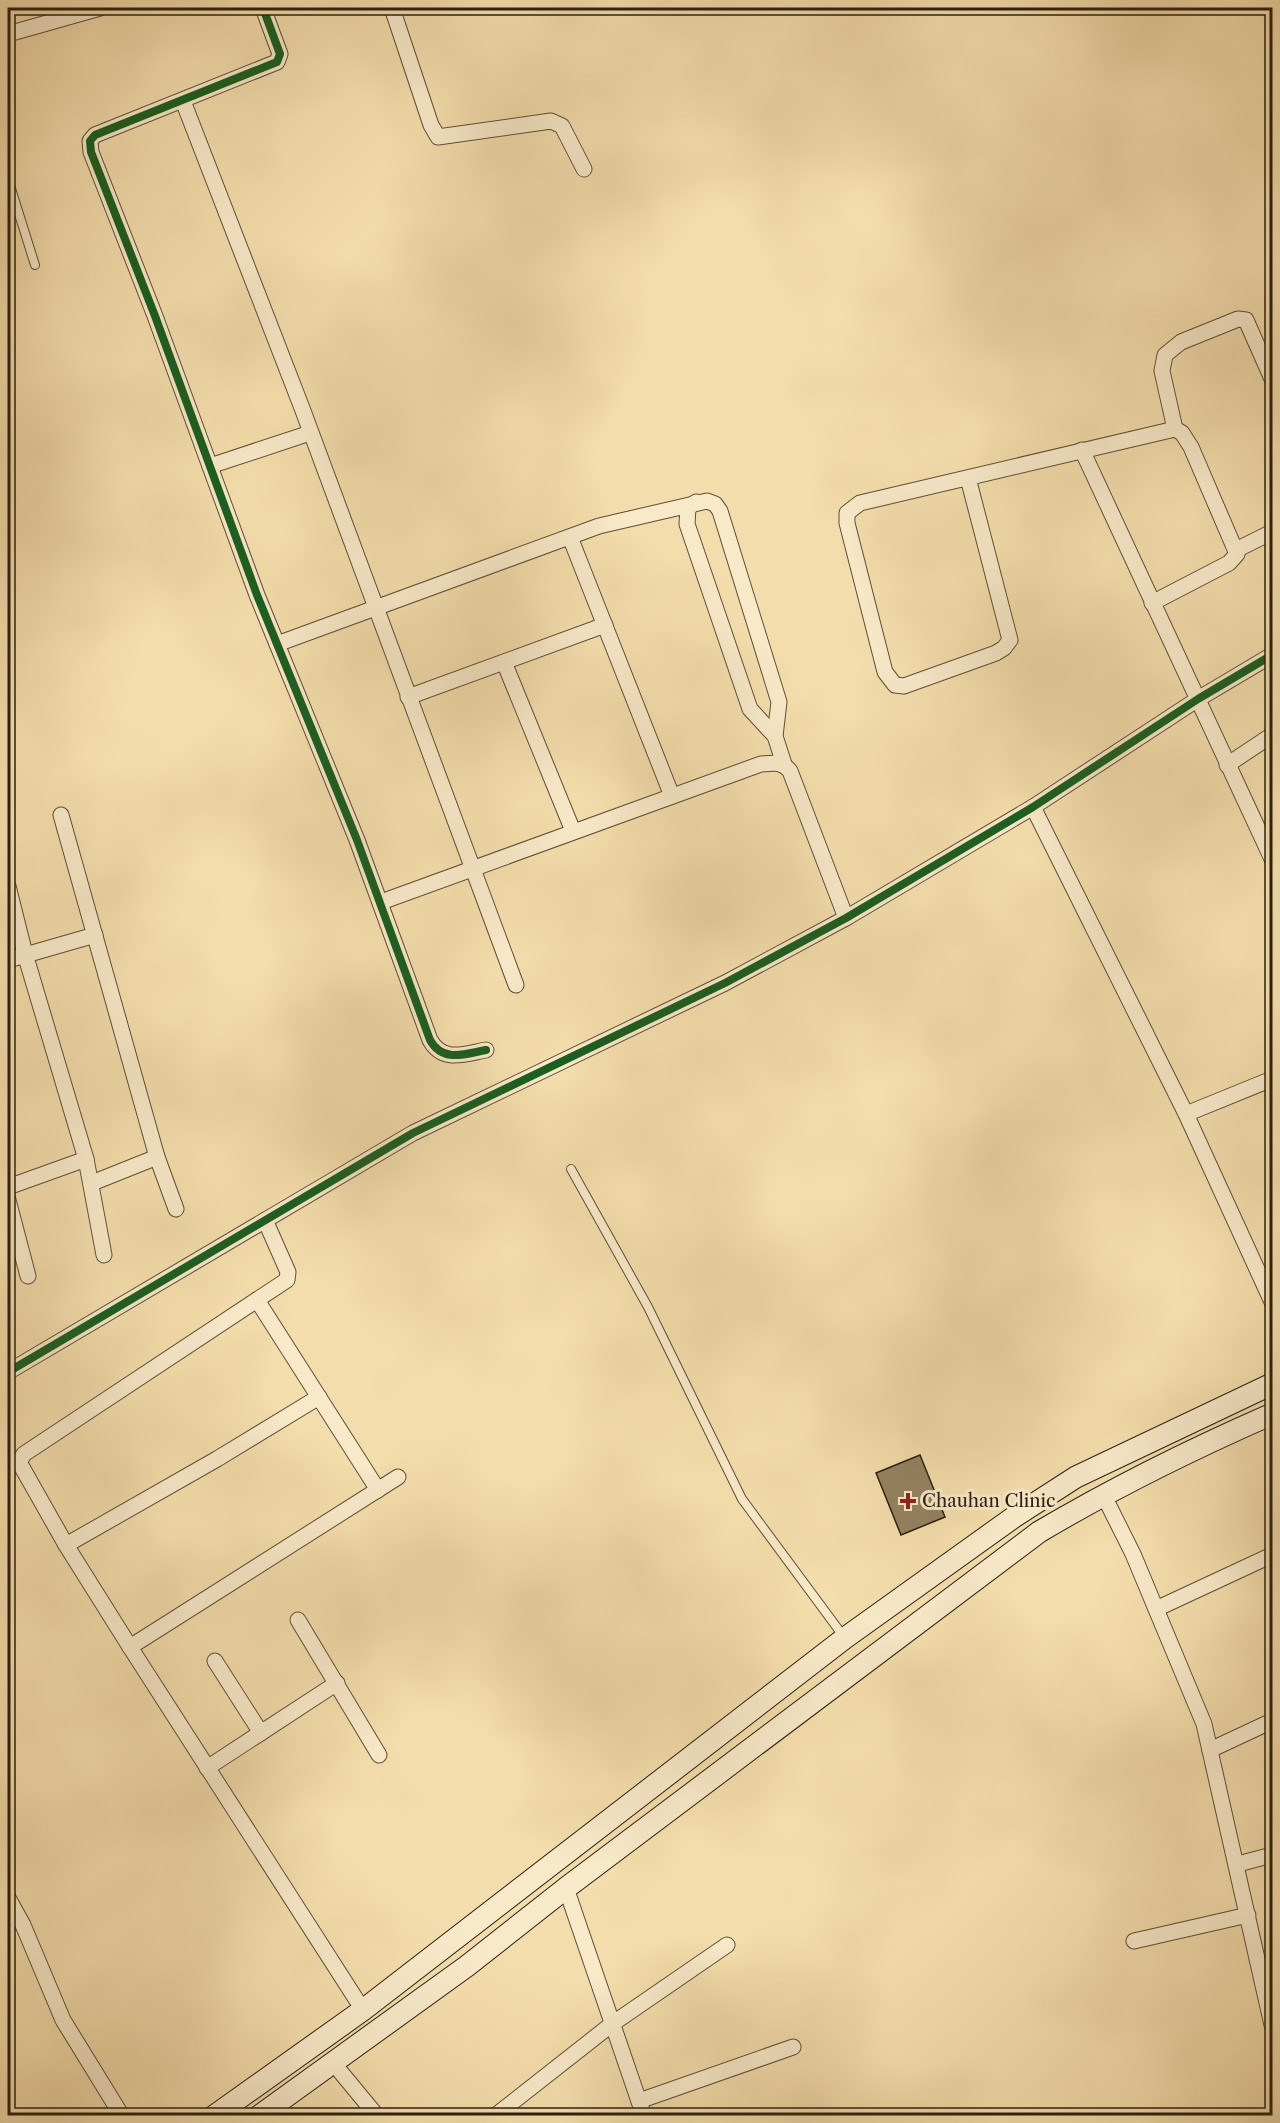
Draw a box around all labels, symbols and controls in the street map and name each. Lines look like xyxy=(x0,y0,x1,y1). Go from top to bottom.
place label: Chauhan Clinic xyxy=(922,1490,1055,1512)
marker: Chauhan Clinic xyxy=(899,1492,917,1510)

